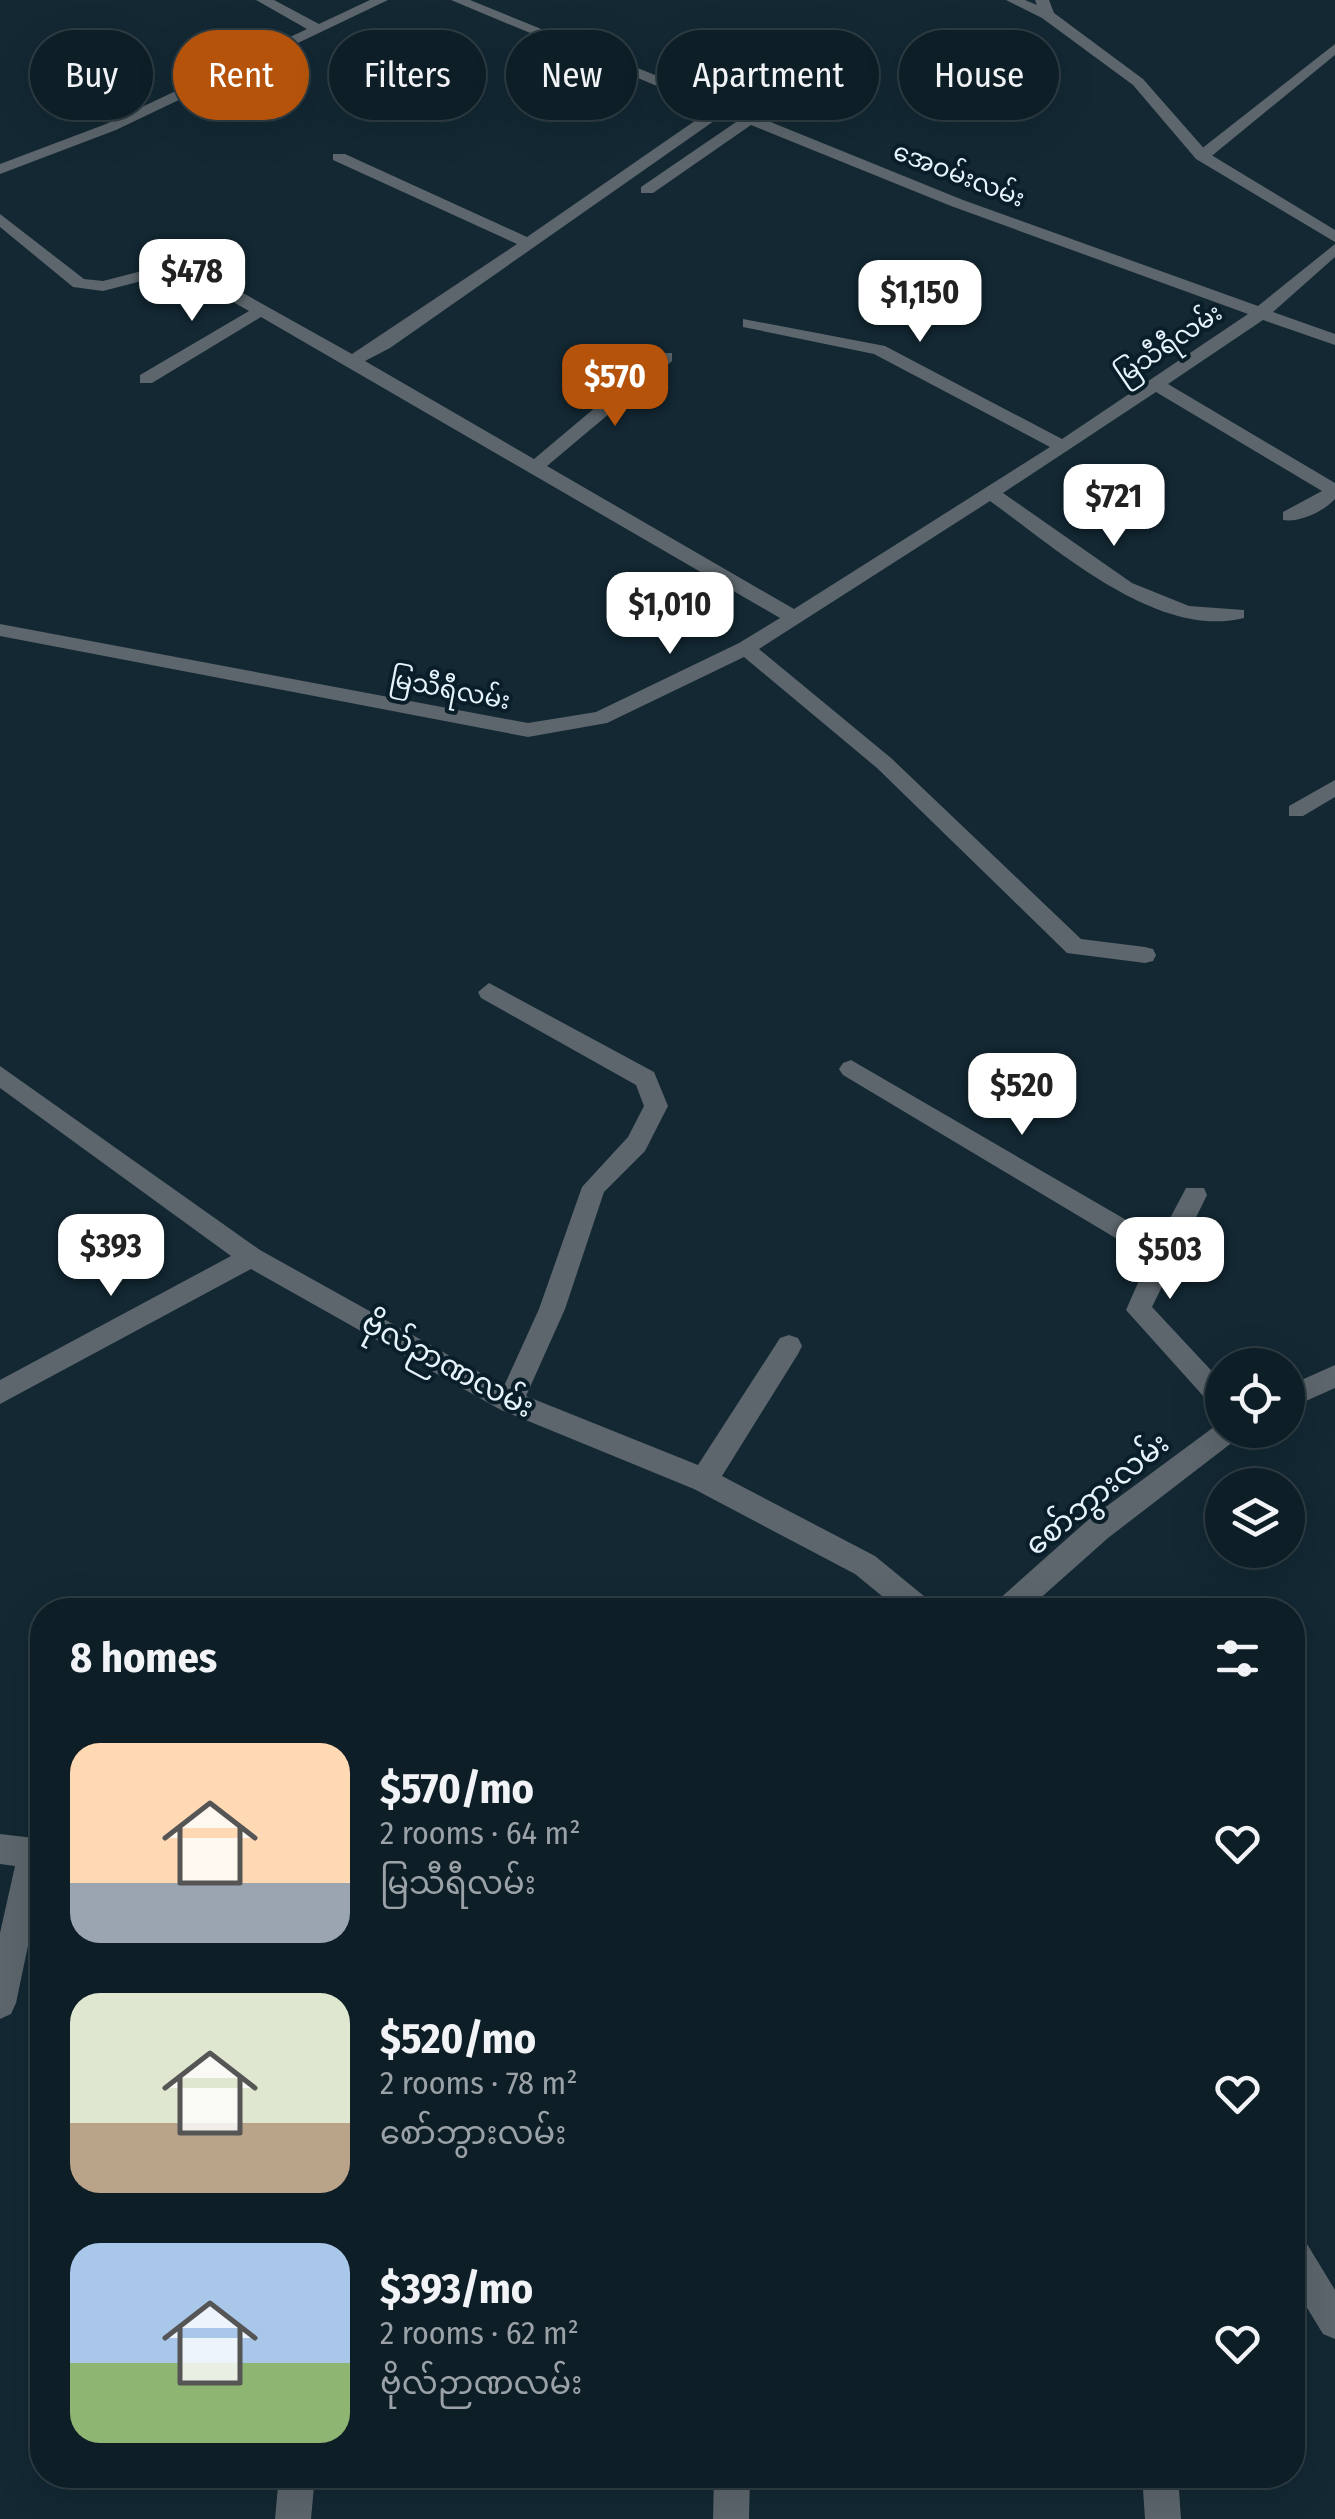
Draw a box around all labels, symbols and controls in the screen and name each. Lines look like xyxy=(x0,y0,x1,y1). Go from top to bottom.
chip: Buy xyxy=(30,30,153,120)
chip: Rent xyxy=(173,30,309,120)
chip: Filters xyxy=(329,30,486,120)
chip: New xyxy=(506,30,637,120)
chip: Apartment xyxy=(657,30,879,120)
chip: House xyxy=(899,30,1059,120)
street label: အေဝမ်းလမ်း xyxy=(889,133,1030,214)
pin: $478 xyxy=(133,239,251,324)
text: $478 xyxy=(161,252,223,290)
pin: $1,150 xyxy=(839,260,1001,345)
text: $1,150 xyxy=(880,273,960,311)
street label: မြသီရီလမ်း xyxy=(1108,295,1231,395)
pin: $570 xyxy=(556,344,674,429)
text: $570 xyxy=(584,357,646,395)
pin: $721 xyxy=(1055,464,1173,549)
text: $721 xyxy=(1086,477,1142,515)
pin: $1,010 xyxy=(589,572,751,657)
text: $1,010 xyxy=(629,585,711,623)
street label: မြသီရီလမ်း xyxy=(386,661,513,721)
pin: $520 xyxy=(963,1053,1081,1138)
text: $520 xyxy=(990,1066,1054,1104)
pin: $393 xyxy=(52,1214,170,1299)
pin: $503 xyxy=(1111,1217,1229,1302)
text: $393 xyxy=(80,1227,142,1265)
text: $503 xyxy=(1138,1230,1202,1268)
street label: ဗိုလ်ဉာဏလမ်း xyxy=(353,1301,542,1432)
map controls xyxy=(1205,1348,1305,1568)
button: locate xyxy=(1205,1348,1305,1448)
street label: စော်ဘွားလမ်း xyxy=(1015,1422,1179,1567)
button: layers xyxy=(1205,1468,1305,1568)
icon: filters xyxy=(1210,1631,1265,1686)
text: 8 homes xyxy=(70,1633,217,1683)
text: $570/mo xyxy=(380,1764,534,1814)
icon: home xyxy=(150,1783,270,1903)
text: 2 rooms · 64 m² xyxy=(380,1814,581,1852)
icon: heart xyxy=(1210,1816,1265,1871)
text: မြသီရီလမ်း xyxy=(380,1864,536,1902)
text: $520/mo xyxy=(380,2014,536,2064)
icon: home xyxy=(150,2033,270,2153)
text: 2 rooms · 78 m² xyxy=(380,2064,578,2102)
icon: heart xyxy=(1210,2066,1265,2121)
text: စော်ဘွားလမ်း xyxy=(380,2114,566,2152)
text: $393/mo xyxy=(380,2264,533,2314)
icon: home xyxy=(150,2283,270,2403)
text: 2 rooms · 62 m² xyxy=(380,2314,579,2352)
icon: heart xyxy=(1210,2316,1265,2371)
text: ဗိုလ်ဉာဏလမ်း xyxy=(380,2364,582,2402)

